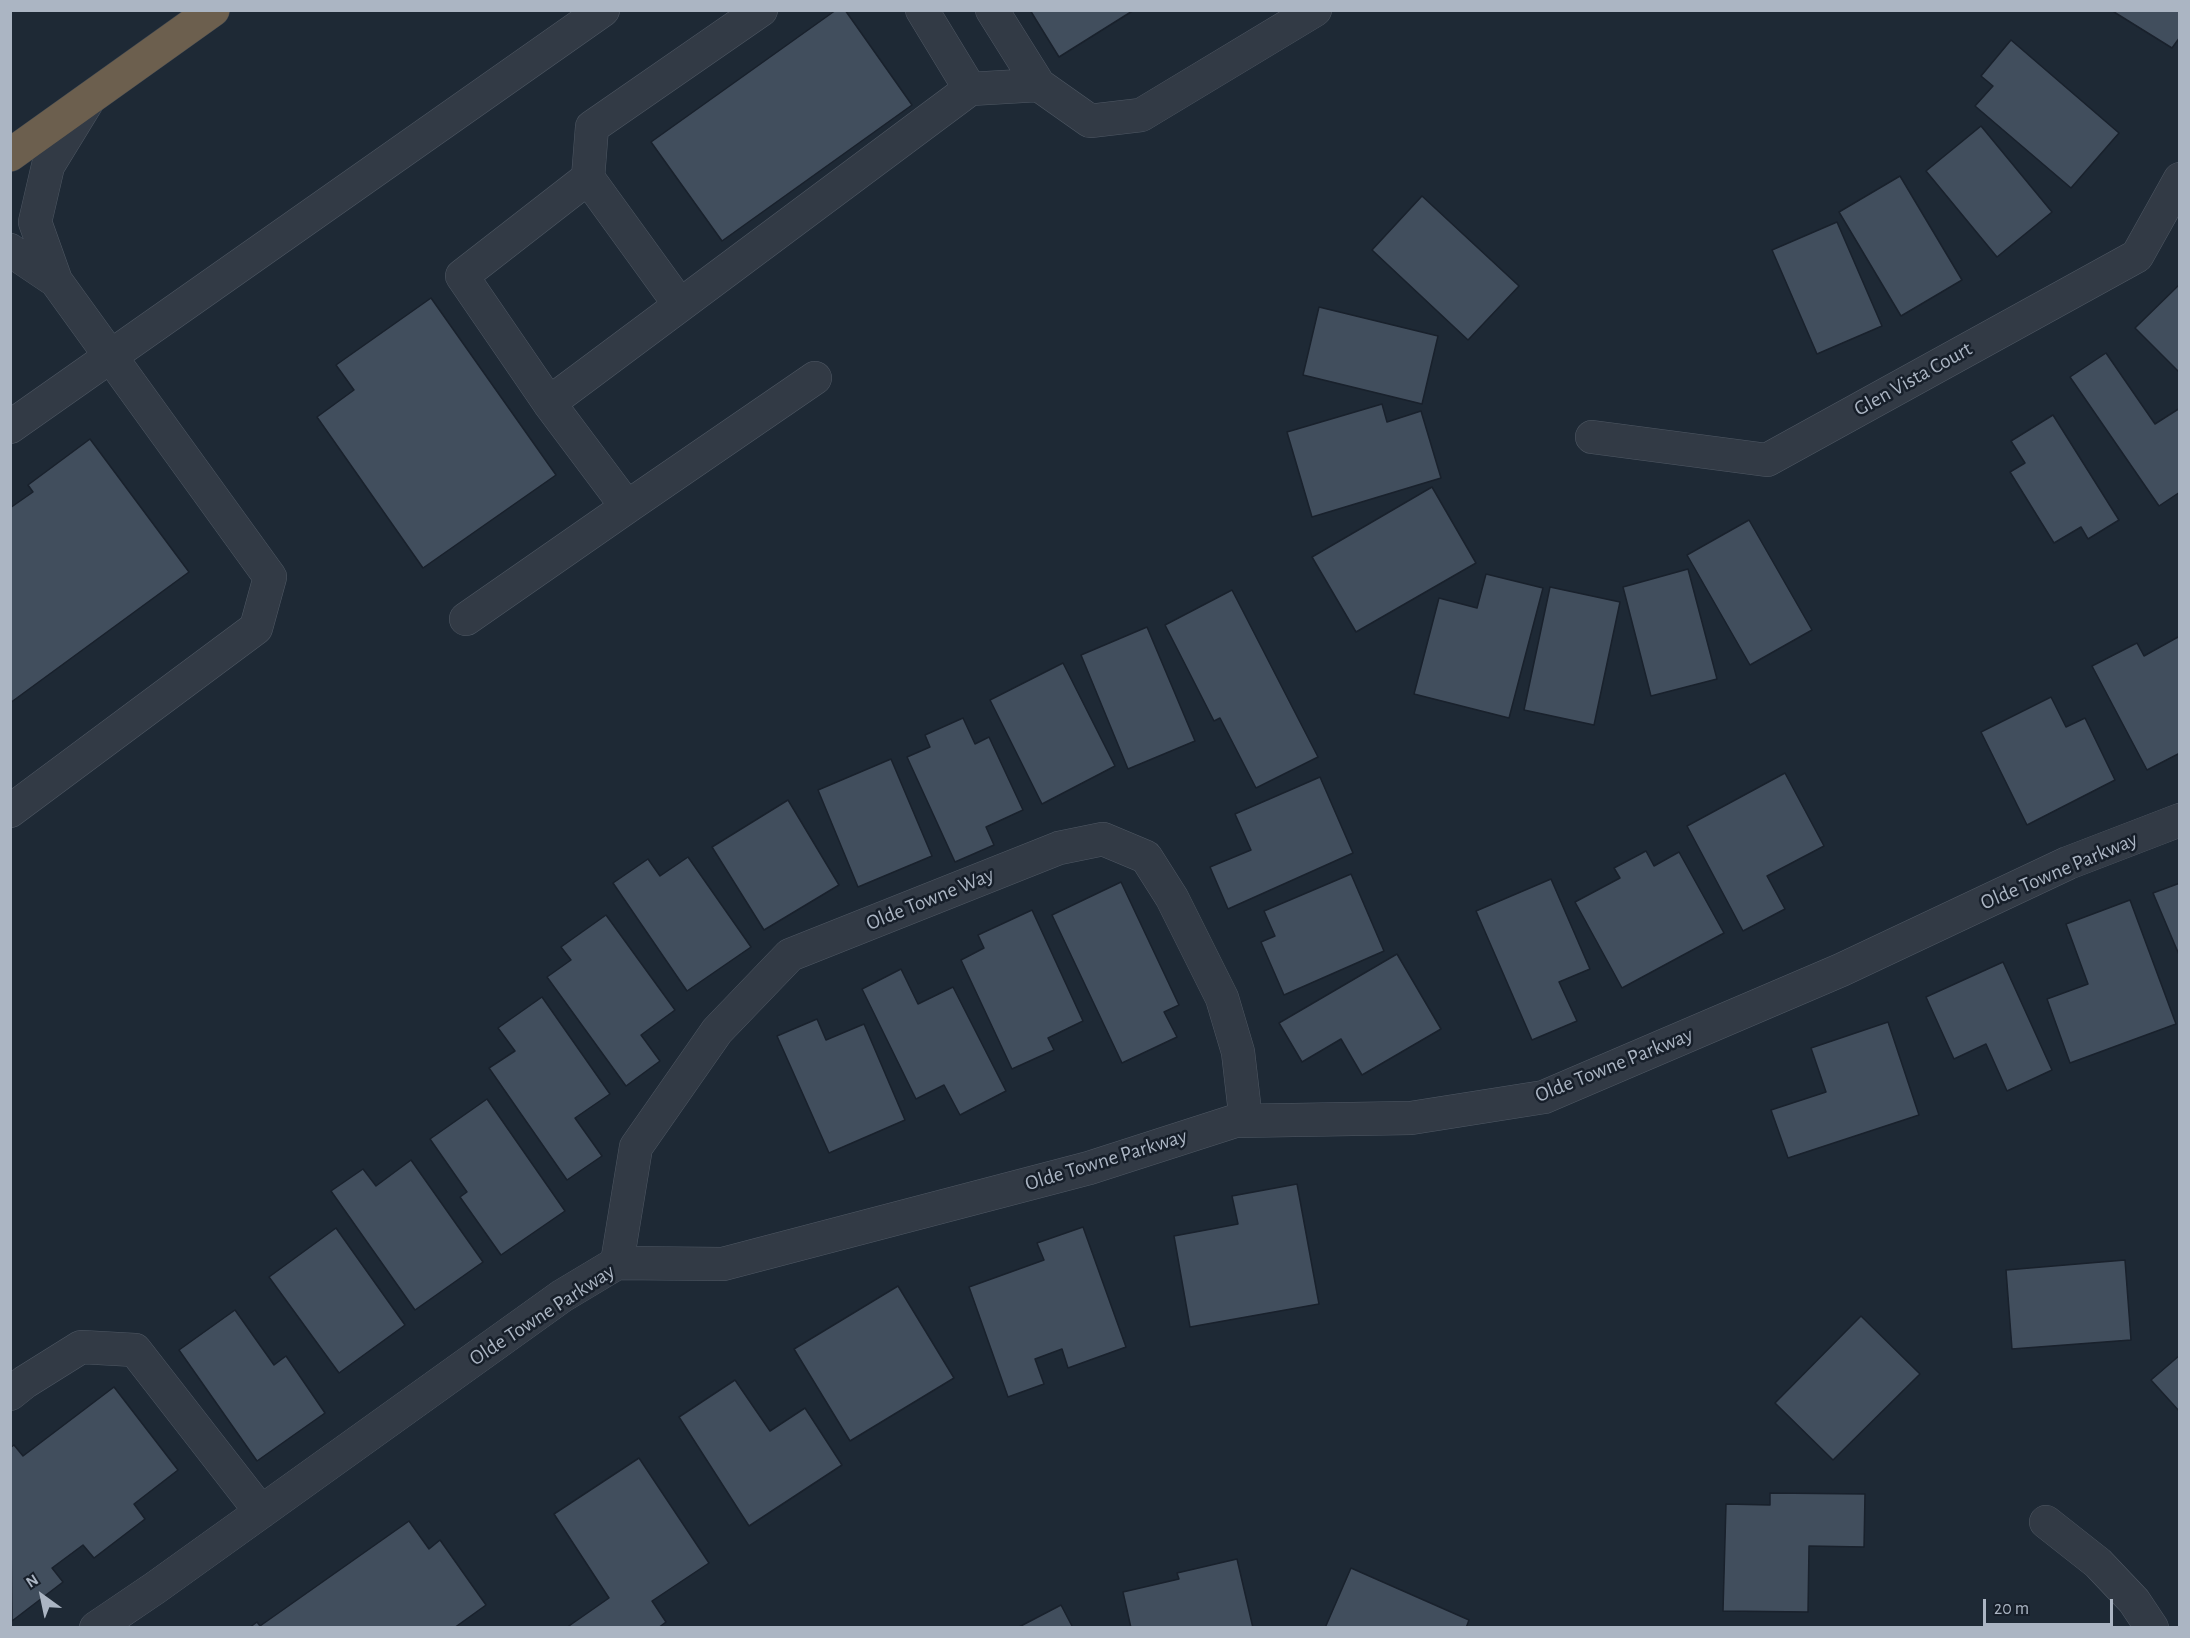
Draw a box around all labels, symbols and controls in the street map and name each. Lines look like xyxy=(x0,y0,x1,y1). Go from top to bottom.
street label: Glen Vista Court xyxy=(1850,336,1976,422)
street label: Olde Towne Parkway xyxy=(1977,827,2141,915)
street label: Olde Towne Way xyxy=(862,862,998,936)
street label: Olde Towne Parkway xyxy=(1531,1022,1697,1108)
street label: Olde Towne Parkway xyxy=(1022,1123,1190,1197)
street label: Olde Towne Parkway xyxy=(465,1259,619,1371)
north arrow xyxy=(12,1566,72,1626)
text: N xyxy=(23,1571,41,1591)
scale bar xyxy=(1986,1587,2116,1625)
text: 20 m xyxy=(1994,1600,2029,1618)

